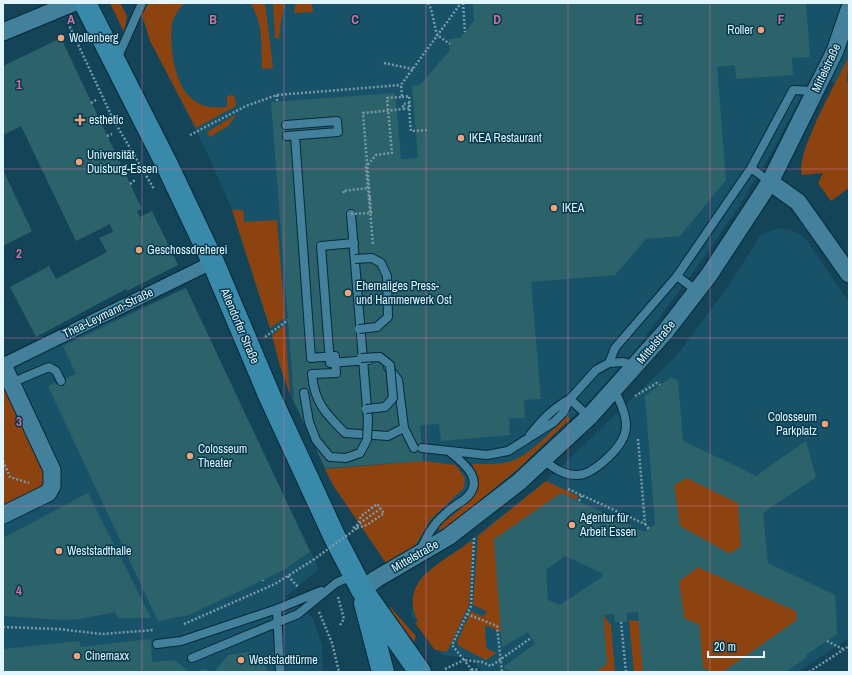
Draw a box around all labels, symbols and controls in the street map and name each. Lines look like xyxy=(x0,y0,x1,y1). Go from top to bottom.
text: A xyxy=(67,11,75,28)
text: B xyxy=(209,11,217,28)
text: C xyxy=(351,11,359,28)
text: D xyxy=(493,11,501,28)
text: E xyxy=(635,11,643,28)
text: F xyxy=(778,11,785,28)
place label: Roller xyxy=(727,22,754,38)
marker: Roller xyxy=(756,25,766,35)
place label: Wollenberg xyxy=(69,30,119,46)
marker: Wollenberg xyxy=(56,33,66,43)
street label: Mittelstraße xyxy=(808,41,844,95)
text: 1 xyxy=(16,76,22,93)
place label: esthetic xyxy=(89,112,124,128)
marker: esthetic xyxy=(74,114,86,126)
place label: IKEA Restaurant xyxy=(469,130,542,146)
marker: IKEA Restaurant xyxy=(456,133,466,143)
place label: Universität Duisburg-Essen xyxy=(87,147,158,177)
marker: Universität Duisburg-Essen xyxy=(74,157,84,167)
place label: IKEA xyxy=(562,200,585,216)
marker: IKEA xyxy=(549,203,559,213)
place label: Geschossdreherei xyxy=(147,242,227,258)
text: 2 xyxy=(16,245,22,262)
marker: Geschossdreherei xyxy=(134,245,144,255)
place label: Ehemaliges Press- und Hammerwerk Ost xyxy=(356,278,452,308)
street label: Thea-Leymann-Straße xyxy=(60,284,156,342)
street label: Altendorfer Straße xyxy=(217,285,263,366)
marker: Ehemaliges Press- und Hammerwerk Ost xyxy=(343,288,353,298)
street label: Mittelstraße xyxy=(633,317,679,367)
place label: Colosseum Parkplatz xyxy=(768,409,817,439)
text: 3 xyxy=(16,413,22,430)
marker: Colosseum Parkplatz xyxy=(820,419,830,429)
place label: Colosseum Theater xyxy=(198,441,247,471)
marker: Colosseum Theater xyxy=(185,451,195,461)
place label: Agentur für Arbeit Essen xyxy=(579,510,636,540)
marker: Agentur für Arbeit Essen xyxy=(567,520,577,530)
street label: Mittelstraße xyxy=(389,536,441,576)
place label: Weststadthalle xyxy=(67,543,131,559)
marker: Weststadthalle xyxy=(54,546,64,556)
text: 4 xyxy=(16,582,22,599)
scale bar xyxy=(708,633,764,659)
text: 20 m xyxy=(714,639,736,655)
place label: Cinemaxx xyxy=(85,648,129,664)
marker: Cinemaxx xyxy=(72,651,82,661)
place label: Weststadttürme xyxy=(249,652,318,668)
marker: Weststadttürme xyxy=(236,655,246,665)

